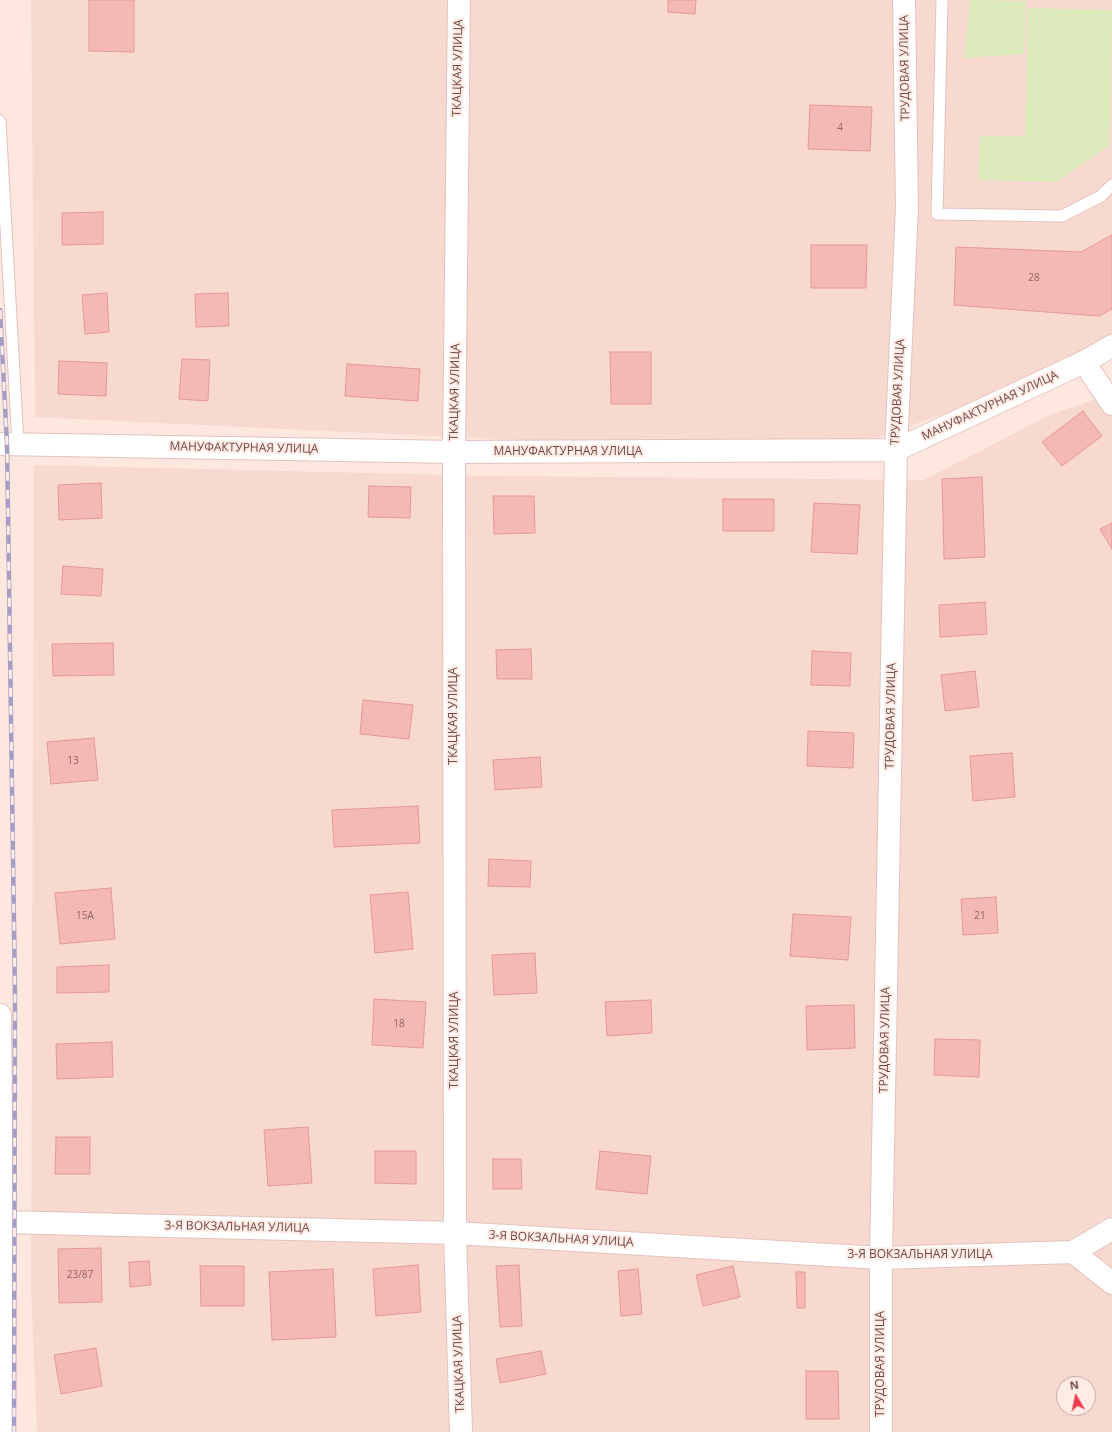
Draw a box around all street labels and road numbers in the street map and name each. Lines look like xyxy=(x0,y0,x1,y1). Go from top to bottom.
street label: ТРУДОВАЯ УЛИЦА xyxy=(897,15,913,121)
street label: ТКАЦКАЯ УЛИЦА xyxy=(450,19,466,117)
street label: ТРУДОВАЯ УЛИЦА xyxy=(888,339,908,445)
street label: ТКАЦКАЯ УЛИЦА xyxy=(447,343,463,441)
street label: МАНУФАКТУРНАЯ УЛИЦА xyxy=(919,368,1061,444)
street label: МАНУФАКТУРНАЯ УЛИЦА xyxy=(169,440,319,456)
street label: МАНУФАКТУРНАЯ УЛИЦА xyxy=(494,445,642,459)
street label: ТРУДОВАЯ УЛИЦА xyxy=(883,663,899,769)
street label: ТКАЦКАЯ УЛИЦА xyxy=(447,667,461,765)
street label: ТРУДОВАЯ УЛИЦА xyxy=(877,987,893,1093)
street label: ТКАЦКАЯ УЛИЦА xyxy=(448,991,462,1089)
street label: 3-Я ВОКЗАЛЬНАЯ УЛИЦА xyxy=(164,1219,310,1235)
street label: 3-Я ВОКЗАЛЬНАЯ УЛИЦА xyxy=(488,1228,634,1250)
street label: 3-Я ВОКЗАЛЬНАЯ УЛИЦА xyxy=(847,1248,993,1262)
street label: ТРУДОВАЯ УЛИЦА xyxy=(874,1311,888,1417)
street label: ТКАЦКАЯ УЛИЦА xyxy=(450,1315,468,1413)

